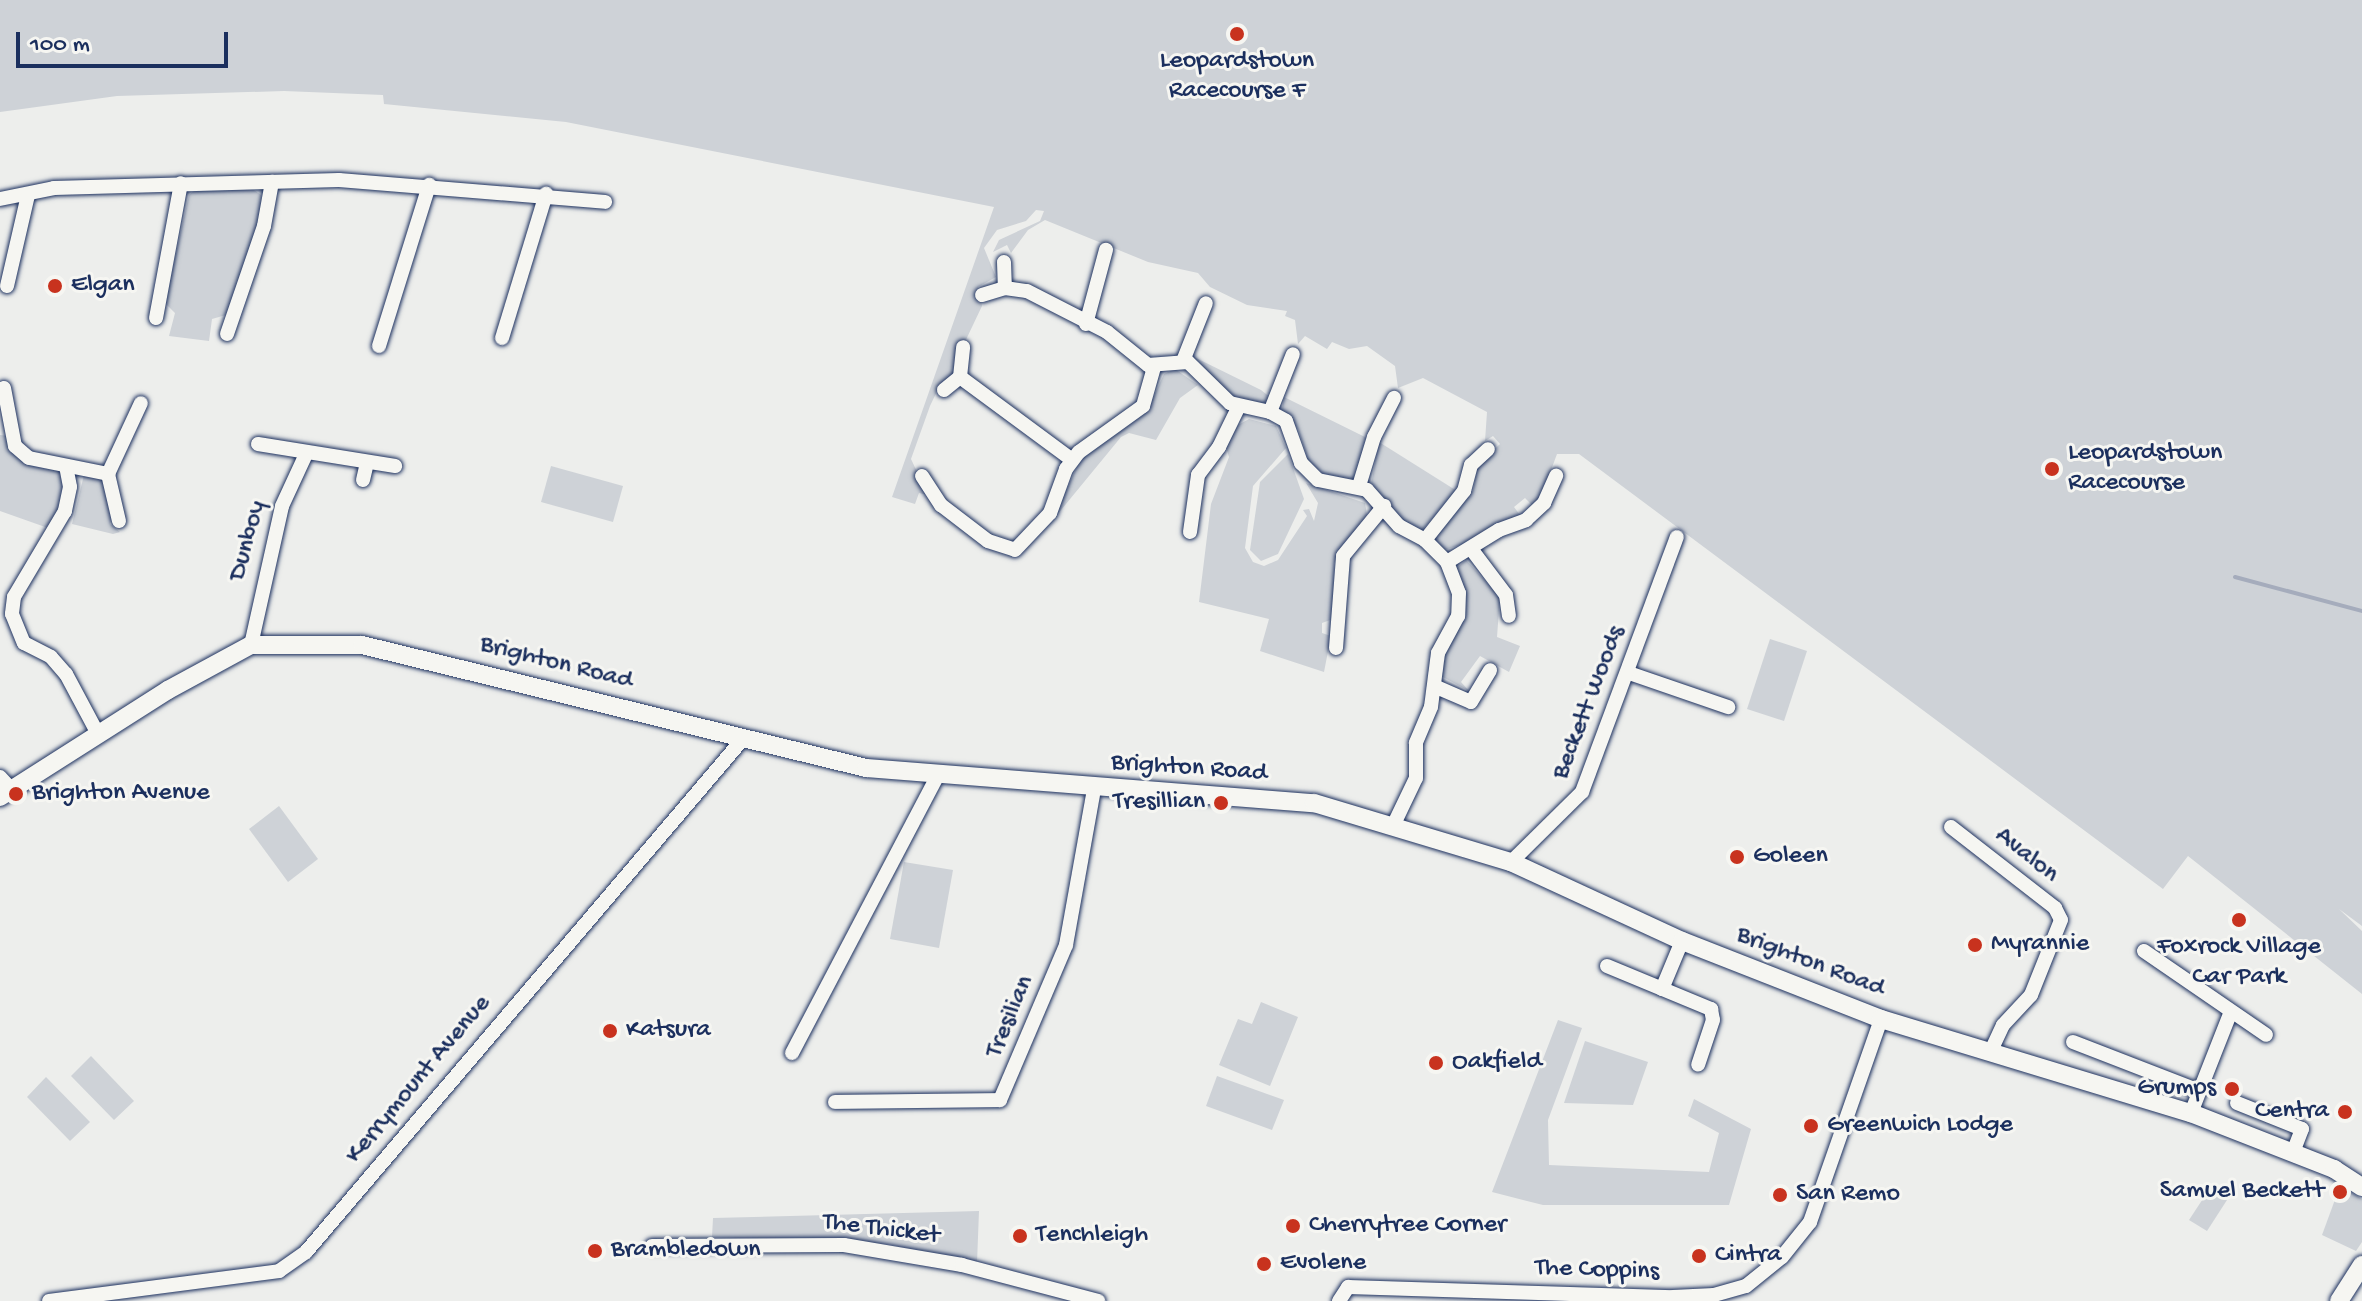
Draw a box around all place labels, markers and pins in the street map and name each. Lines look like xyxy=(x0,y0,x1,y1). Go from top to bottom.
marker: Leopardstown Racecourse F xyxy=(1228,25,1246,43)
place label: Leopardstown Racecourse F xyxy=(1160,46,1314,108)
place label: Elgan xyxy=(71,270,135,302)
marker: Elgan xyxy=(46,277,64,295)
place label: Leopardstown Racecourse xyxy=(2068,438,2222,500)
marker: Leopardstown Racecourse xyxy=(2043,460,2061,478)
place label: Brighton Avenue xyxy=(32,778,210,810)
marker: Brighton Avenue xyxy=(7,785,25,803)
place label: Tresillian xyxy=(1113,787,1205,819)
marker: Tresillian xyxy=(1212,794,1230,812)
place label: Goleen xyxy=(1753,841,1828,873)
marker: Goleen xyxy=(1728,848,1746,866)
marker: Foxrock Village Car Park xyxy=(2230,911,2248,929)
place label: Myrannie xyxy=(1991,929,2089,961)
place label: Foxrock Village Car Park xyxy=(2157,932,2321,994)
marker: Myrannie xyxy=(1966,936,1984,954)
place label: Katsura xyxy=(626,1015,711,1047)
marker: Katsura xyxy=(601,1022,619,1040)
place label: Oakfield xyxy=(1452,1047,1542,1079)
marker: Oakfield xyxy=(1427,1054,1445,1072)
place label: Grumps xyxy=(2137,1073,2216,1105)
marker: Grumps xyxy=(2223,1080,2241,1098)
place label: Centra xyxy=(2255,1096,2329,1128)
marker: Centra xyxy=(2336,1103,2354,1121)
place label: Greenwich Lodge xyxy=(1827,1110,2013,1142)
marker: Greenwich Lodge xyxy=(1802,1117,1820,1135)
place label: Samuel Beckett xyxy=(2160,1176,2324,1208)
place label: San Remo xyxy=(1796,1179,1900,1211)
marker: Samuel Beckett xyxy=(2331,1183,2349,1201)
marker: San Remo xyxy=(1771,1186,1789,1204)
place label: Cherrytree Corner xyxy=(1309,1210,1506,1242)
marker: Cherrytree Corner xyxy=(1284,1217,1302,1235)
place label: Tenchleigh xyxy=(1036,1220,1148,1252)
marker: Tenchleigh xyxy=(1011,1227,1029,1245)
place label: Brambledown xyxy=(611,1235,760,1267)
place label: Cintra xyxy=(1715,1240,1781,1272)
marker: Brambledown xyxy=(586,1242,604,1260)
marker: Cintra xyxy=(1690,1247,1708,1265)
place label: Evolene xyxy=(1280,1248,1366,1280)
marker: Evolene xyxy=(1255,1255,1273,1273)

